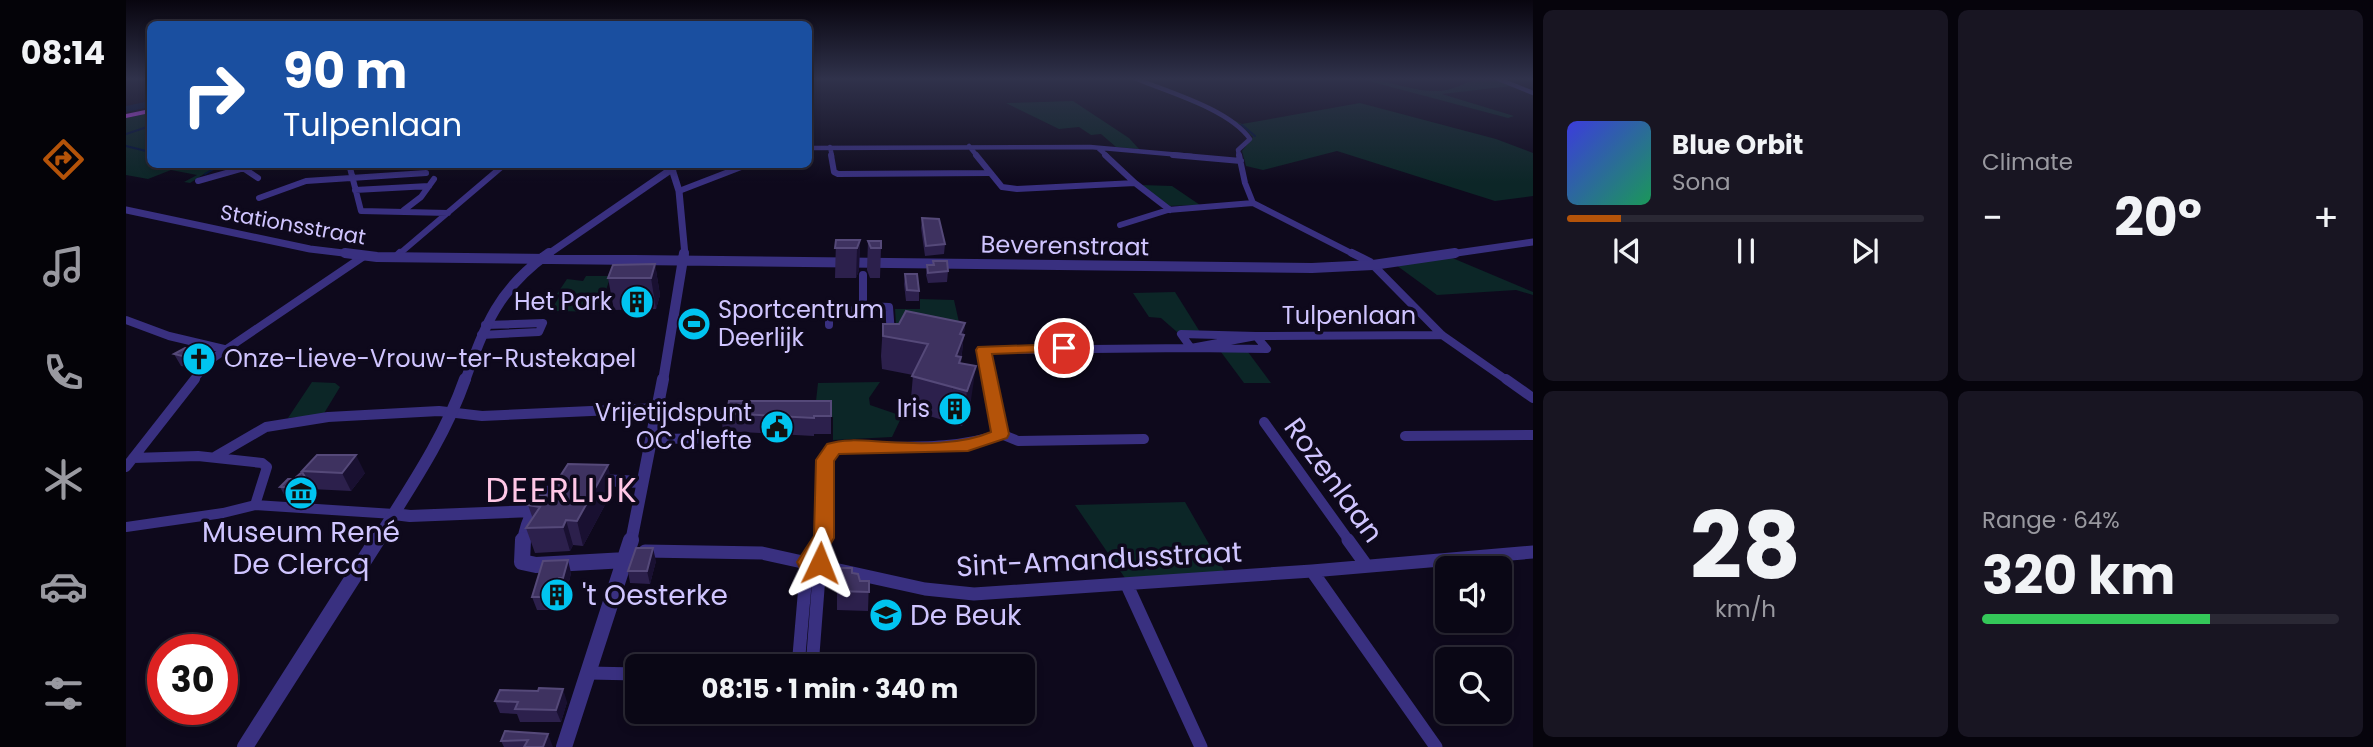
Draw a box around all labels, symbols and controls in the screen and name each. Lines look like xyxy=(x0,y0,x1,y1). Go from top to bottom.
text: 08:14 xyxy=(21,30,105,75)
text: 90 m xyxy=(283,37,407,105)
icon: right xyxy=(168,49,259,140)
text: Tulpenlaan xyxy=(283,102,462,147)
text: Blue Orbit xyxy=(1672,127,1803,163)
icon: directions xyxy=(39,135,88,184)
text: Climate xyxy=(1982,146,2073,178)
text: Sona xyxy=(1672,166,1731,198)
text: 20° xyxy=(2114,181,2202,254)
text: − xyxy=(1982,191,2003,244)
text: + xyxy=(2313,191,2339,244)
street label: Stationsstraat xyxy=(218,197,368,252)
street label: Beverenstraat xyxy=(980,228,1150,263)
icon: previous xyxy=(1608,232,1646,270)
icon: pause xyxy=(1727,232,1765,270)
icon: next xyxy=(1846,232,1884,270)
icon: music xyxy=(39,242,88,291)
building icon: Het Park xyxy=(618,283,656,321)
place label: Het Park xyxy=(514,285,613,318)
place label: Sportcentrum Deerlijk xyxy=(718,293,884,354)
street label: Tulpenlaan xyxy=(1282,299,1416,332)
sports icon: Sportcentrum Deerlijk xyxy=(675,305,713,343)
pin xyxy=(1034,318,1094,378)
icon: arrive xyxy=(1045,329,1083,367)
church icon: Onze-Lieve-Vrouw-ter-Rustekapel xyxy=(180,340,218,378)
place label: Onze-Lieve-Vrouw-ter-Rustekapel xyxy=(224,342,636,375)
icon: phone xyxy=(39,348,88,397)
building icon: Iris xyxy=(936,390,974,428)
place label: Iris xyxy=(897,392,930,425)
place label: Vrijetijdspunt OC d'Iefte xyxy=(595,396,752,457)
public building icon: Vrijetijdspunt OC d'Iefte xyxy=(758,408,796,446)
street label: Rozenlaan xyxy=(1275,410,1392,551)
icon: climate xyxy=(39,455,88,504)
district label: DEERLIJK xyxy=(486,467,638,514)
museum icon: Museum René De Clercq xyxy=(282,474,320,512)
text: 28 xyxy=(1690,482,1801,610)
text: Range · 64% xyxy=(1982,504,2120,536)
place label: Museum René De Clercq xyxy=(202,513,400,584)
position arrow xyxy=(783,526,857,600)
street label: Sint-Amandusstraat xyxy=(955,533,1243,586)
text: 320 km xyxy=(1982,539,2175,612)
map controls xyxy=(1435,556,1512,724)
button: sound xyxy=(1435,556,1512,633)
icon: car xyxy=(39,562,88,611)
building icon: 't Oesterke xyxy=(538,576,576,614)
place label: 't Oesterke xyxy=(582,576,728,615)
text: km/h xyxy=(1715,593,1776,625)
school or university icon: De Beuk xyxy=(867,596,905,634)
place label: De Beuk xyxy=(910,596,1022,635)
speed limit sign: 30 xyxy=(147,634,238,725)
button: search xyxy=(1435,647,1512,724)
icon: filters xyxy=(39,669,88,718)
text: 08:15 · 1 min · 340 m xyxy=(702,671,958,707)

